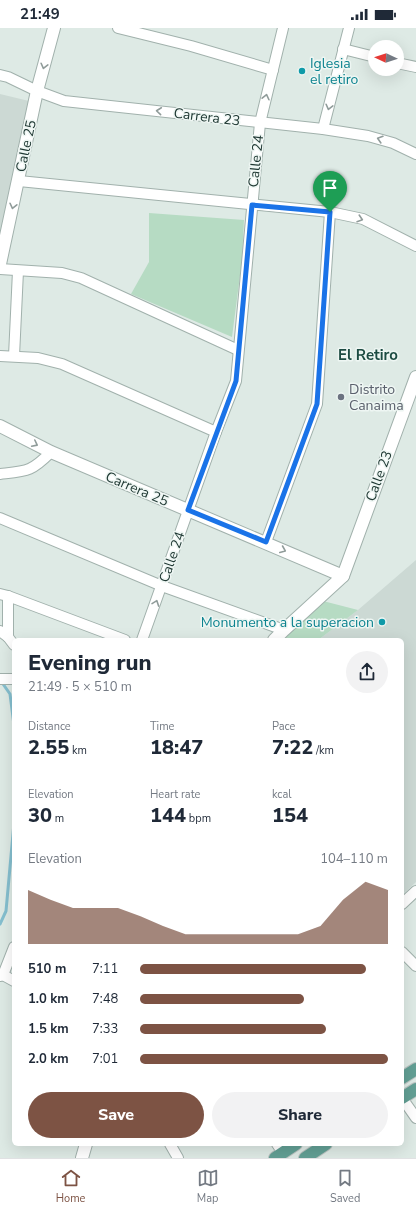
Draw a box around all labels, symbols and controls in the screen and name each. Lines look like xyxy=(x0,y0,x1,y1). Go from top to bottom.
text: 21:49 xyxy=(20,4,60,24)
north arrow xyxy=(368,40,404,76)
map controls xyxy=(368,40,404,76)
place label: Iglesia el retiro xyxy=(310,54,359,89)
one-way arrow xyxy=(40,62,49,69)
marker: Iglesia el retiro xyxy=(297,66,307,76)
one-way arrow xyxy=(261,94,270,101)
one-way arrow xyxy=(325,103,333,110)
street label: Carrera 23 xyxy=(173,104,241,130)
one-way arrow xyxy=(156,107,162,116)
street label: Calle 25 xyxy=(11,118,41,174)
street label: Calle 24 xyxy=(244,134,268,188)
one-way arrow xyxy=(377,135,384,144)
pin xyxy=(313,171,347,212)
icon: arrive xyxy=(319,177,341,199)
one-way arrow xyxy=(10,203,18,210)
one-way arrow xyxy=(356,214,363,222)
district label: El Retiro xyxy=(338,345,398,365)
place label: Distrito Canaima xyxy=(349,380,404,415)
marker: Distrito Canaima xyxy=(336,392,346,402)
one-way arrow xyxy=(30,439,38,447)
street label: Calle 23 xyxy=(361,448,397,504)
street label: Carrera 25 xyxy=(103,467,171,511)
street label: Calle 24 xyxy=(154,529,190,585)
one-way arrow xyxy=(279,545,286,553)
one-way arrow xyxy=(151,600,159,607)
place label: Monumento a la superacion xyxy=(201,613,374,632)
marker: Monumento a la superacion xyxy=(377,617,387,627)
text: Evening run xyxy=(28,648,152,678)
button: share xyxy=(346,651,388,693)
text: 21:49 · 5 × 510 m xyxy=(28,678,132,696)
text: Distance xyxy=(28,719,71,734)
text: Time xyxy=(150,719,174,734)
text: Pace xyxy=(272,719,295,734)
text: 2.55 xyxy=(28,734,69,761)
text: 18:47 xyxy=(150,734,203,761)
text: 7:22 xyxy=(272,734,313,761)
text: km xyxy=(69,743,87,758)
text: /km xyxy=(313,743,334,758)
text: Elevation xyxy=(28,787,74,802)
text: Heart rate xyxy=(150,787,200,802)
text: kcal xyxy=(272,787,292,802)
text: 30 xyxy=(28,802,52,829)
text: 144 xyxy=(150,802,186,829)
text: 154 xyxy=(272,802,308,829)
text: m xyxy=(52,811,64,826)
text: bpm xyxy=(186,811,211,826)
text: Elevation xyxy=(28,850,82,868)
text: 104–110 m xyxy=(320,850,388,868)
text: 510 m xyxy=(28,960,66,978)
text: 7:11 xyxy=(92,960,118,978)
text: 1.0 km xyxy=(28,990,69,1008)
text: 7:48 xyxy=(92,990,118,1008)
text: 1.5 km xyxy=(28,1020,69,1038)
text: 7:33 xyxy=(92,1020,118,1038)
text: 2.0 km xyxy=(28,1050,69,1068)
text: 7:01 xyxy=(92,1050,118,1068)
button: Save xyxy=(28,1092,204,1138)
button: Share xyxy=(212,1092,388,1138)
tab: Home xyxy=(56,1167,85,1206)
tab: Map xyxy=(197,1167,219,1206)
tab: Saved xyxy=(330,1167,360,1206)

